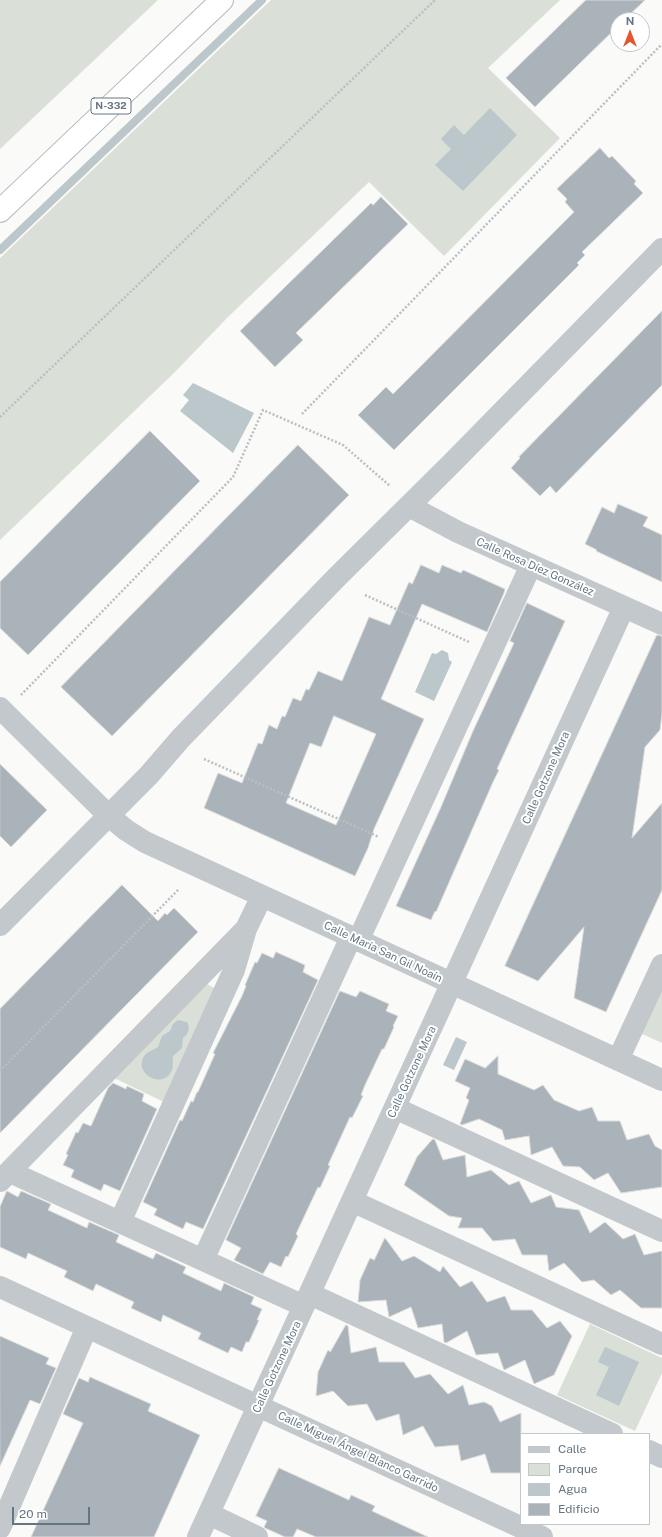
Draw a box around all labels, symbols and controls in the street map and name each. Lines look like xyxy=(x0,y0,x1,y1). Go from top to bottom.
north arrow xyxy=(610,12,650,52)
text: N xyxy=(626,15,634,27)
road number: N-332 xyxy=(91,98,131,114)
street label: Calle Rosa Díez González xyxy=(474,535,596,599)
street label: Calle Gotzone Mora xyxy=(520,730,572,826)
street label: Calle María San Gil Noaín xyxy=(322,919,444,985)
street label: Calle Gotzone Mora xyxy=(385,1024,439,1120)
street label: Calle Gotzone Mora xyxy=(250,1319,304,1415)
street label: Calle Miguel Ángel Blanco Garrido xyxy=(276,1409,440,1495)
legend xyxy=(520,1433,650,1525)
text: Calle xyxy=(558,1442,586,1456)
text: Parque xyxy=(558,1462,598,1476)
text: Agua xyxy=(558,1482,587,1496)
scale bar xyxy=(14,1499,92,1525)
text: Edificio xyxy=(558,1502,600,1516)
text: 20 m xyxy=(19,1507,47,1521)

